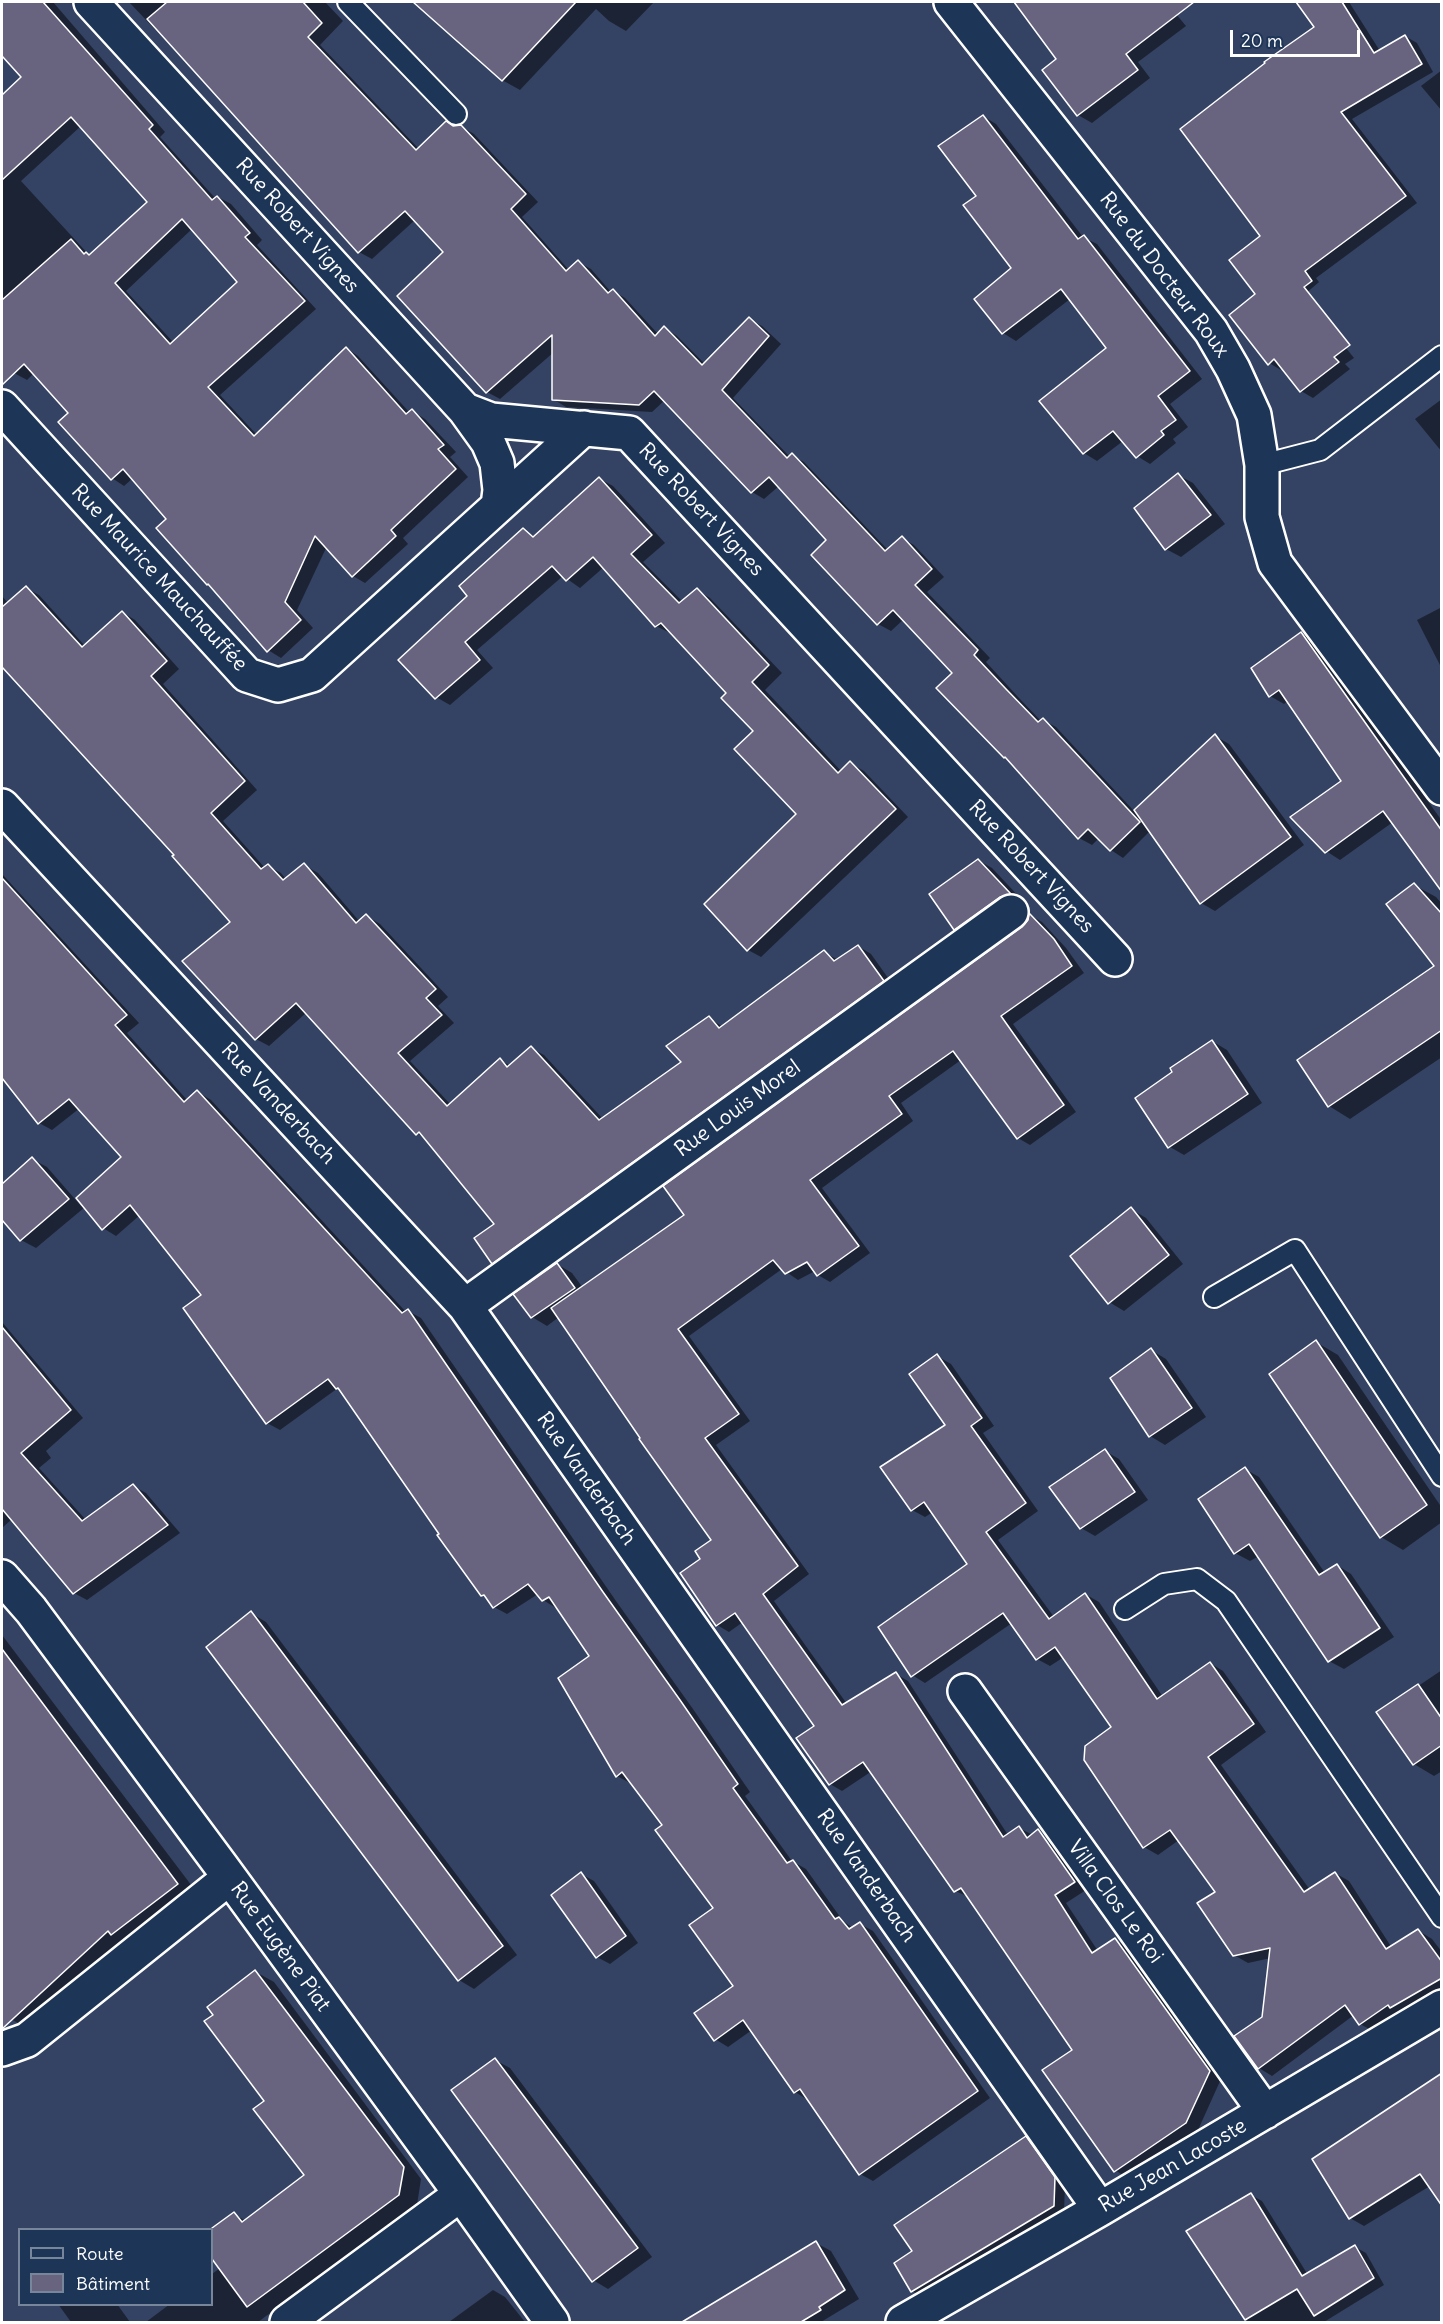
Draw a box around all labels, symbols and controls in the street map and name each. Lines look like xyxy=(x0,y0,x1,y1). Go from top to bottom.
scale bar xyxy=(1233,18,1364,56)
text: 20 m xyxy=(1241,29,1283,52)
street label: Rue Robert Vignes xyxy=(230,153,364,299)
street label: Rue du Docteur Roux xyxy=(1094,187,1234,363)
street label: Rue Robert Vignes xyxy=(633,438,769,582)
street label: Rue Maurice Mauchauffée xyxy=(66,479,252,677)
street label: Rue Robert Vignes xyxy=(963,795,1099,939)
street label: Rue Vanderbach xyxy=(215,1038,341,1170)
street label: Rue Louis Morel xyxy=(670,1055,806,1163)
street label: Rue Vanderbach xyxy=(531,1408,641,1550)
street label: Rue Vanderbach xyxy=(811,1805,921,1947)
street label: Villa Clos Le Roi xyxy=(1062,1836,1168,1968)
street label: Rue Eugène Piat xyxy=(225,1877,335,2017)
street label: Rue Jean Lacoste xyxy=(1095,2114,1251,2218)
legend xyxy=(18,2228,213,2306)
text: Route xyxy=(76,2242,124,2265)
text: Bâtiment xyxy=(76,2272,150,2295)

